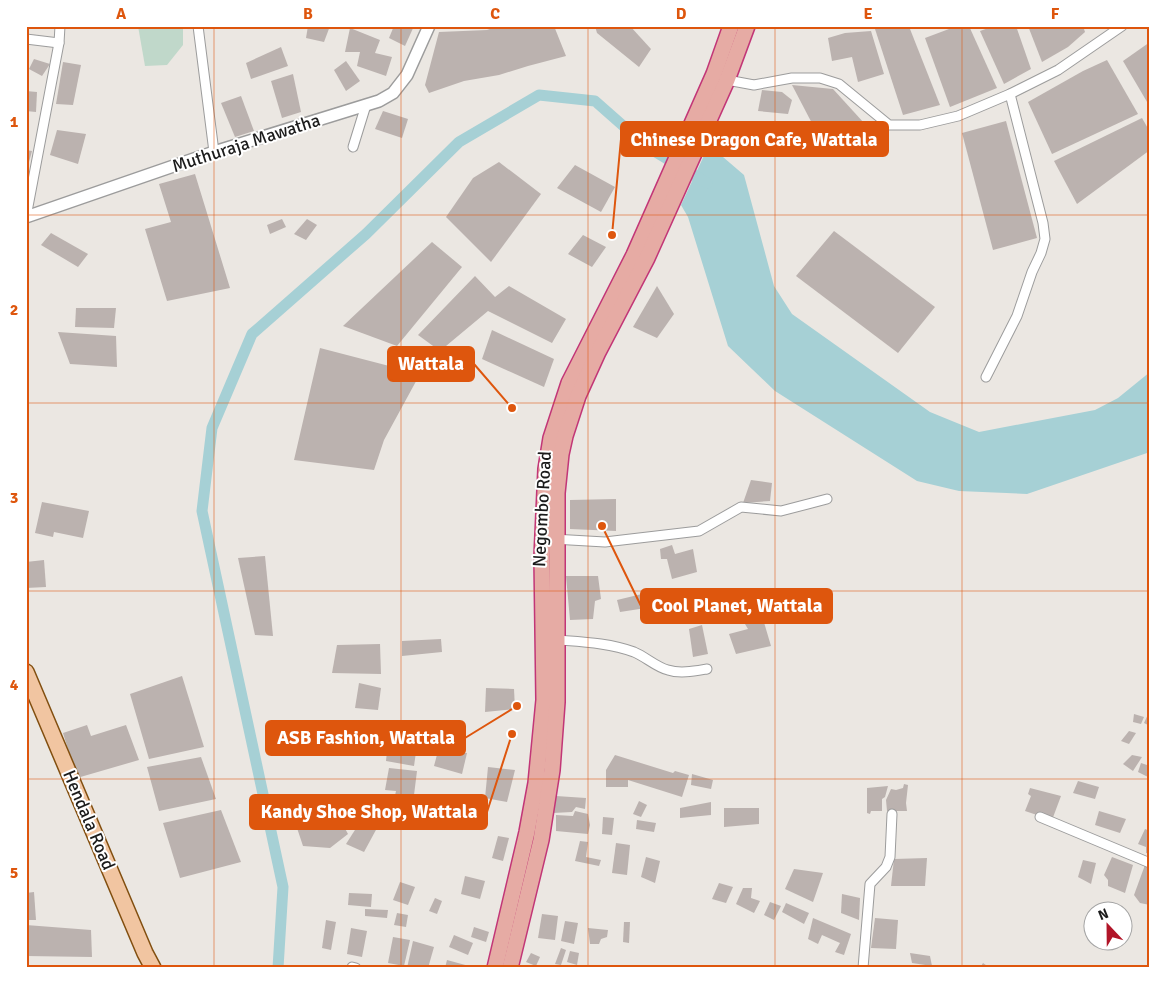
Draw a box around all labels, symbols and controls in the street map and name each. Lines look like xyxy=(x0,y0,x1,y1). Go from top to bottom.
text: A xyxy=(116,4,127,24)
text: B xyxy=(303,4,313,24)
text: C xyxy=(490,4,500,24)
text: D xyxy=(676,4,687,24)
text: E xyxy=(863,4,873,24)
text: F xyxy=(1051,4,1060,24)
street label: Muthuraja Mawatha xyxy=(169,109,323,177)
text: 1 xyxy=(10,112,19,132)
callout: Chinese Dragon Cafe, Wattala xyxy=(621,122,888,156)
text: Chinese Dragon Cafe, Wattala xyxy=(630,128,878,152)
text: 2 xyxy=(10,300,18,320)
callout: Wattala xyxy=(388,347,474,381)
text: Wattala xyxy=(398,352,464,376)
street label: Negombo Road xyxy=(528,451,556,567)
text: 3 xyxy=(10,488,18,508)
callout: Cool Planet, Wattala xyxy=(641,589,832,623)
text: Cool Planet, Wattala xyxy=(651,594,823,618)
text: 4 xyxy=(10,675,19,695)
callout: ASB Fashion, Wattala xyxy=(266,721,465,755)
text: ASB Fashion, Wattala xyxy=(277,726,455,750)
street label: Hendala Road xyxy=(58,767,120,873)
callout: Kandy Shoe Shop, Wattala xyxy=(250,795,487,829)
text: Kandy Shoe Shop, Wattala xyxy=(261,800,478,824)
text: 5 xyxy=(10,863,18,883)
north arrow xyxy=(1084,902,1134,952)
text: N xyxy=(1096,905,1111,924)

